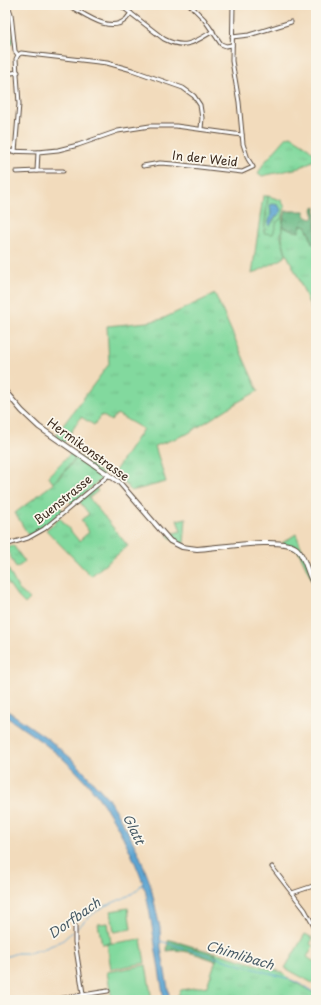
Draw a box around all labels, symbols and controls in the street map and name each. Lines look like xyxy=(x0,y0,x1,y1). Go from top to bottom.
street label: In der Weid xyxy=(171,146,239,170)
street label: Hermikonstrasse xyxy=(44,413,133,485)
street label: Buenstrasse xyxy=(30,470,95,528)
water label: Glatt xyxy=(119,810,151,849)
water label: Dorfbach xyxy=(44,892,104,943)
water label: Chimlibach xyxy=(204,935,277,974)

